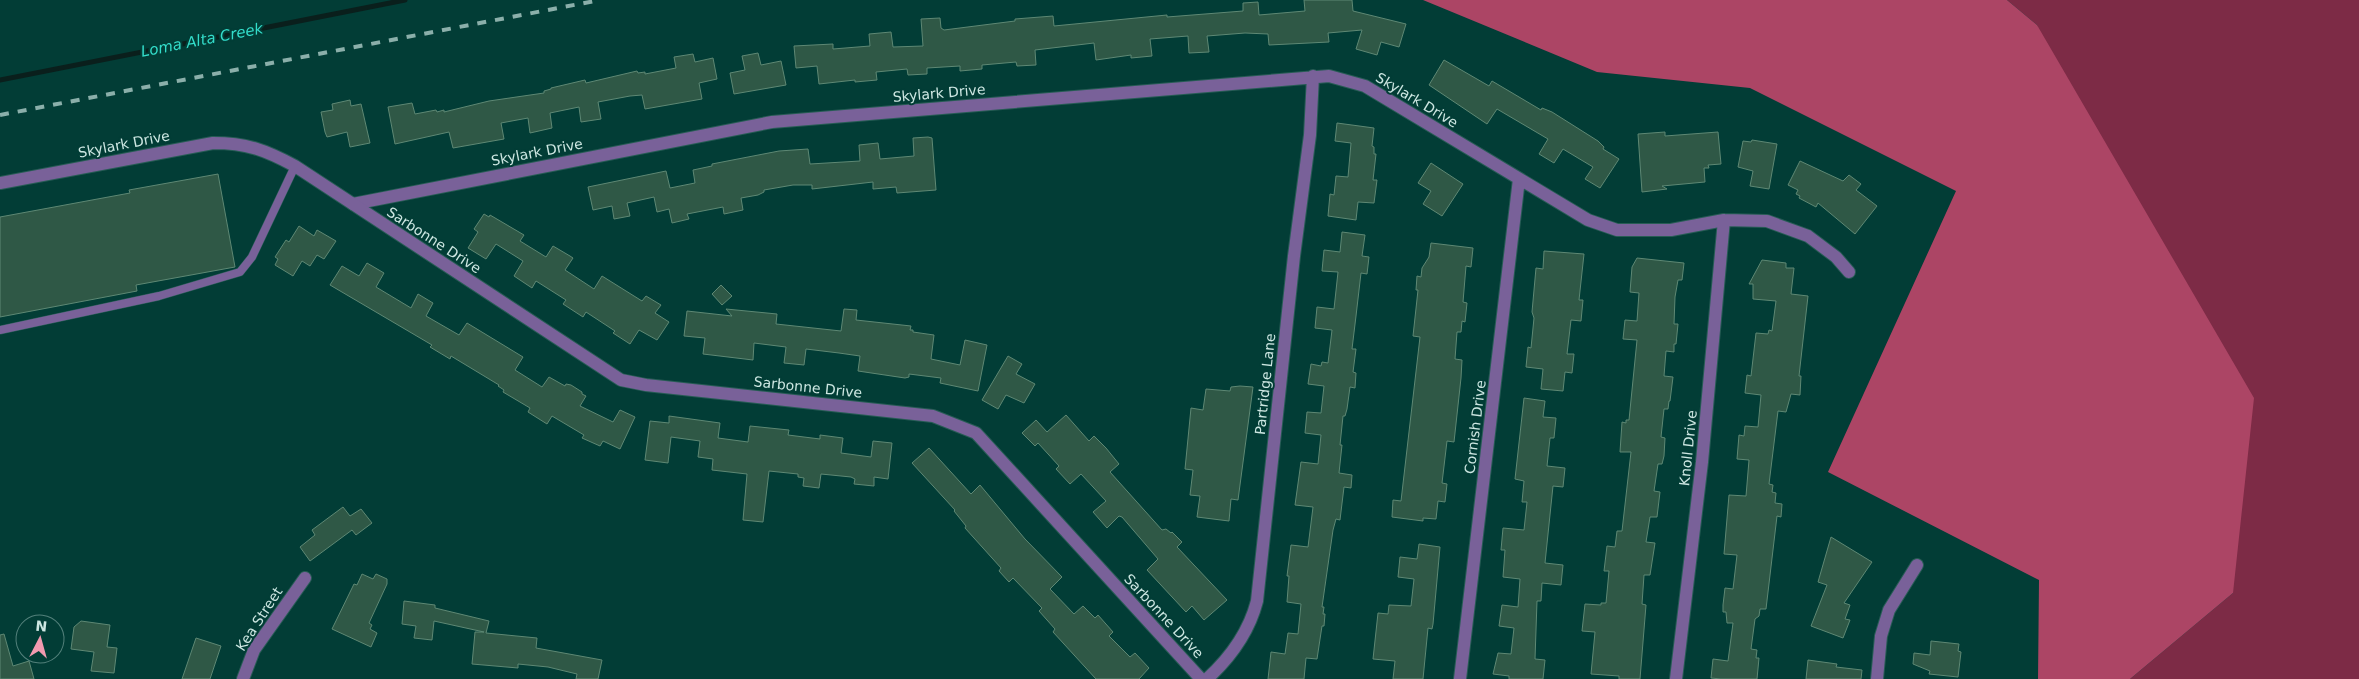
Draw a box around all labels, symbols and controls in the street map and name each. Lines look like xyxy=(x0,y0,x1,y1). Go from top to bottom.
water label: Loma Alta Creek xyxy=(139,19,266,61)
street label: Skylark Drive xyxy=(1373,69,1461,131)
street label: Skylark Drive xyxy=(892,81,986,105)
street label: Skylark Drive xyxy=(77,127,171,161)
street label: Skylark Drive xyxy=(490,135,584,169)
street label: Sarbonne Drive xyxy=(384,204,484,276)
street label: Partridge Lane xyxy=(1252,332,1278,436)
street label: Sarbonne Drive xyxy=(753,373,863,401)
street label: Cornish Drive xyxy=(1461,379,1489,475)
street label: Knoll Drive xyxy=(1676,409,1700,487)
street label: Sarbonne Drive xyxy=(1121,571,1207,661)
street label: Kea Street xyxy=(233,584,286,654)
north arrow xyxy=(15,614,65,664)
text: N xyxy=(35,618,48,635)

